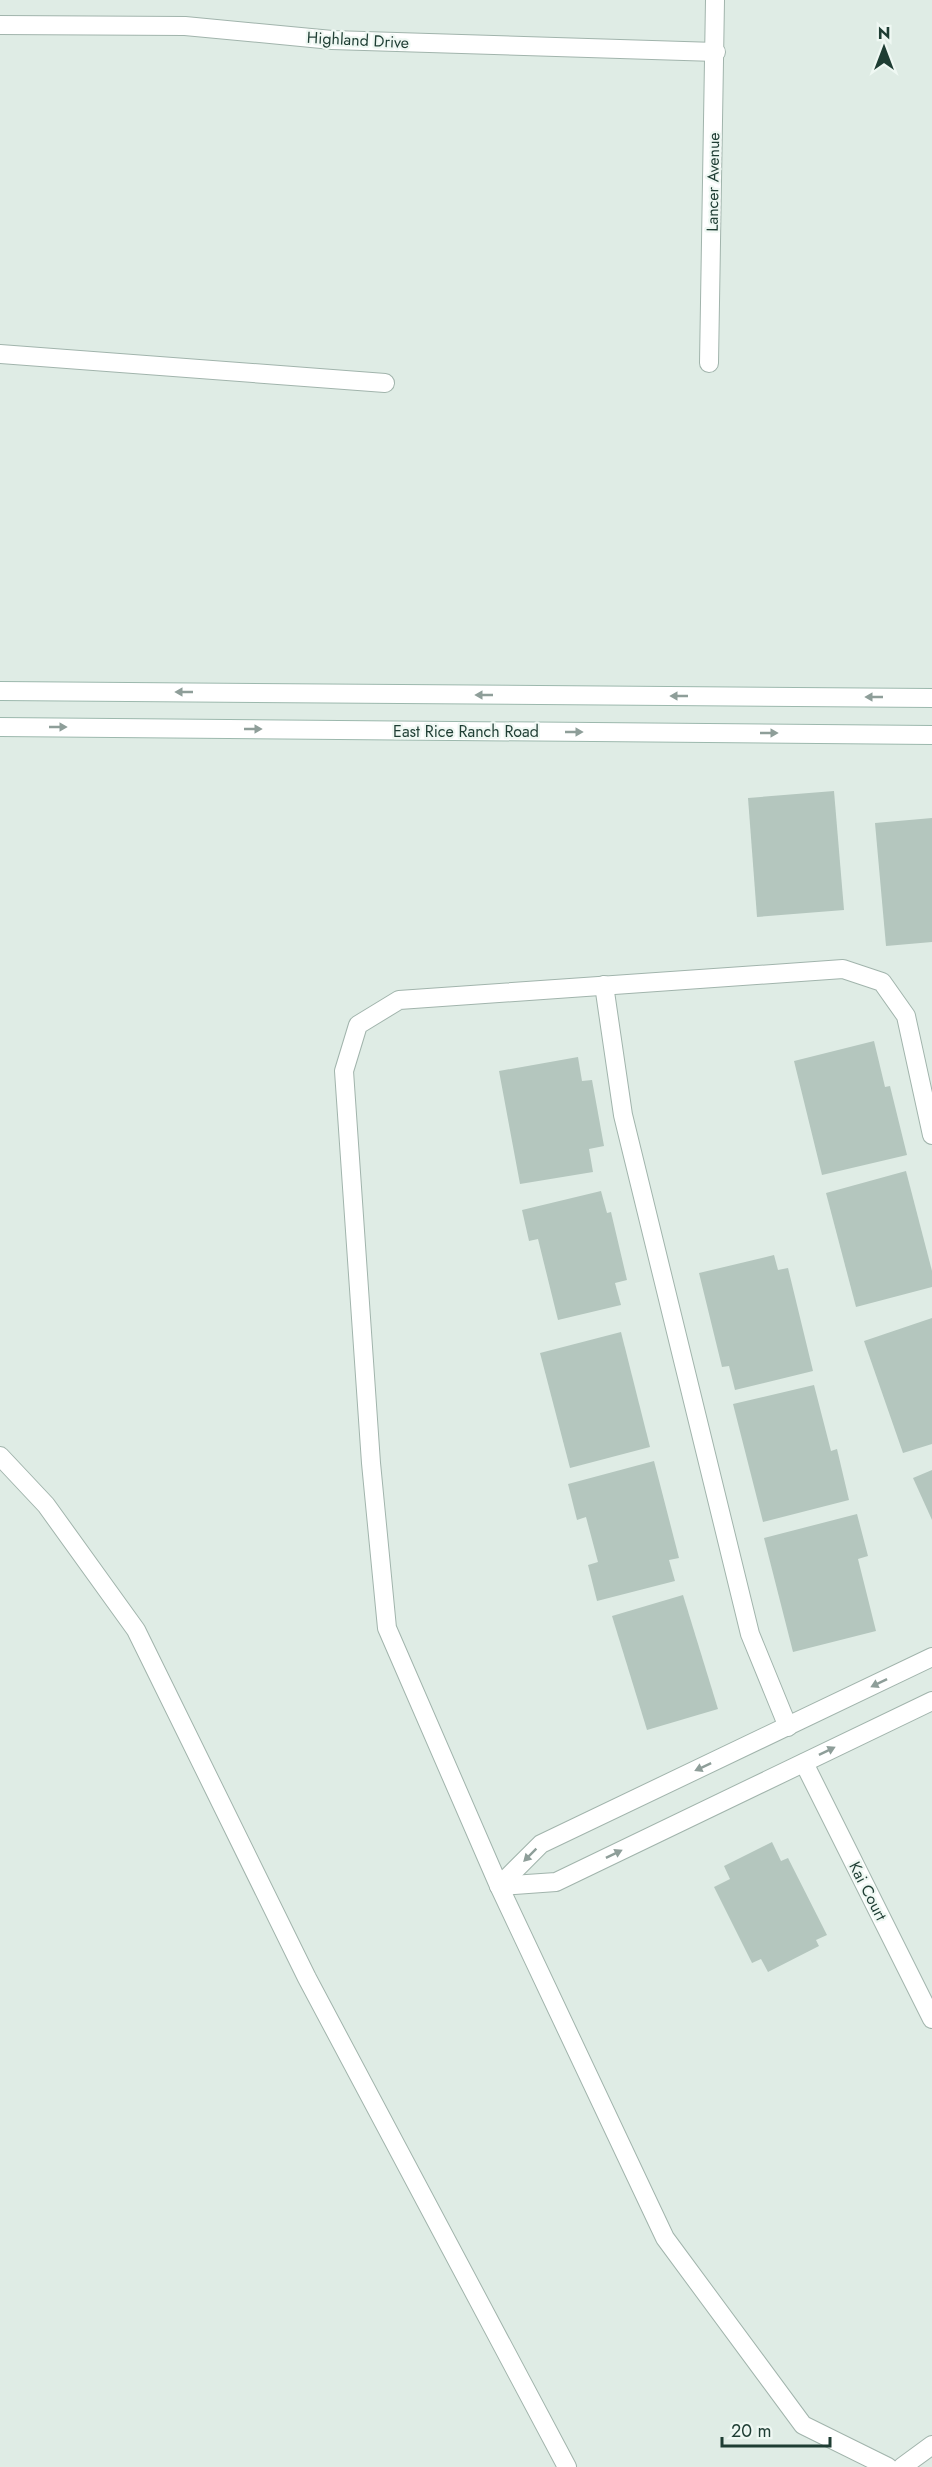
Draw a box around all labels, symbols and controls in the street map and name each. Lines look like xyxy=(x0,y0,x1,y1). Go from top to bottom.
north arrow xyxy=(854,18,914,78)
text: N xyxy=(878,22,890,45)
street label: Highland Drive xyxy=(306,26,410,54)
street label: Lancer Avenue xyxy=(701,132,725,232)
one-way arrow xyxy=(174,687,193,697)
one-way arrow xyxy=(474,690,493,699)
one-way arrow xyxy=(669,691,688,701)
one-way arrow xyxy=(864,693,883,702)
street label: East Rice Ranch Road xyxy=(393,720,539,743)
one-way arrow xyxy=(49,722,68,732)
one-way arrow xyxy=(244,724,263,734)
one-way arrow xyxy=(565,727,584,737)
one-way arrow xyxy=(760,728,779,738)
one-way arrow xyxy=(871,1678,888,1687)
one-way arrow xyxy=(819,1747,836,1756)
one-way arrow xyxy=(695,1762,712,1771)
one-way arrow xyxy=(524,1847,538,1861)
one-way arrow xyxy=(605,1849,622,1859)
street label: Kai Court xyxy=(843,1858,893,1924)
scale bar xyxy=(722,2410,830,2448)
text: 20 m xyxy=(731,2418,771,2444)

